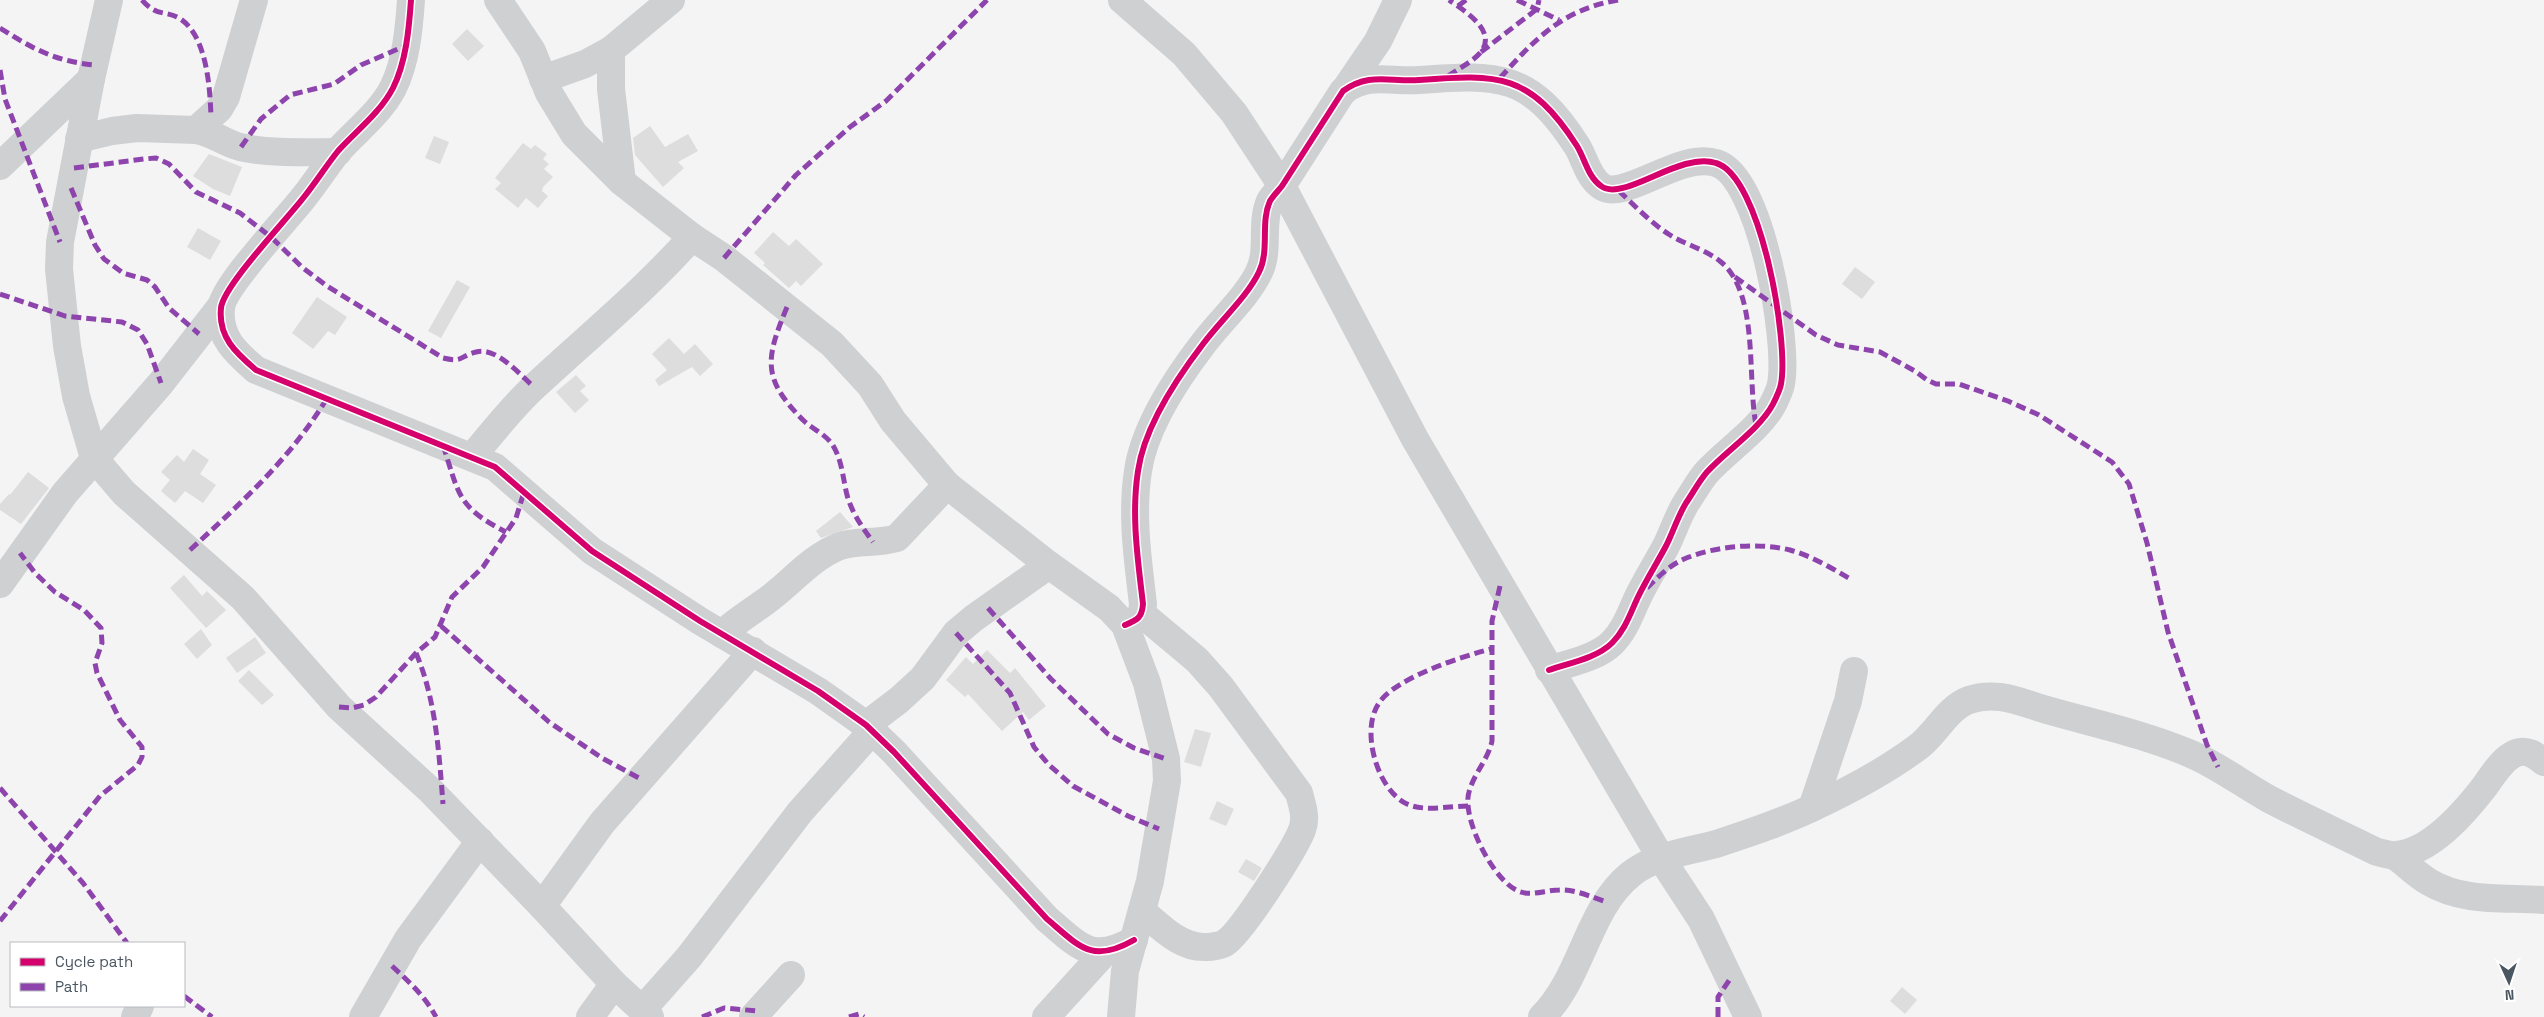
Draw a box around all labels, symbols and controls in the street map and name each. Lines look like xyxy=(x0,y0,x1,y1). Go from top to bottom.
legend xyxy=(10,942,185,1007)
text: Cycle path xyxy=(55,952,133,971)
north arrow xyxy=(2484,957,2534,1007)
text: Path xyxy=(55,977,88,996)
text: N xyxy=(2505,986,2515,1004)

